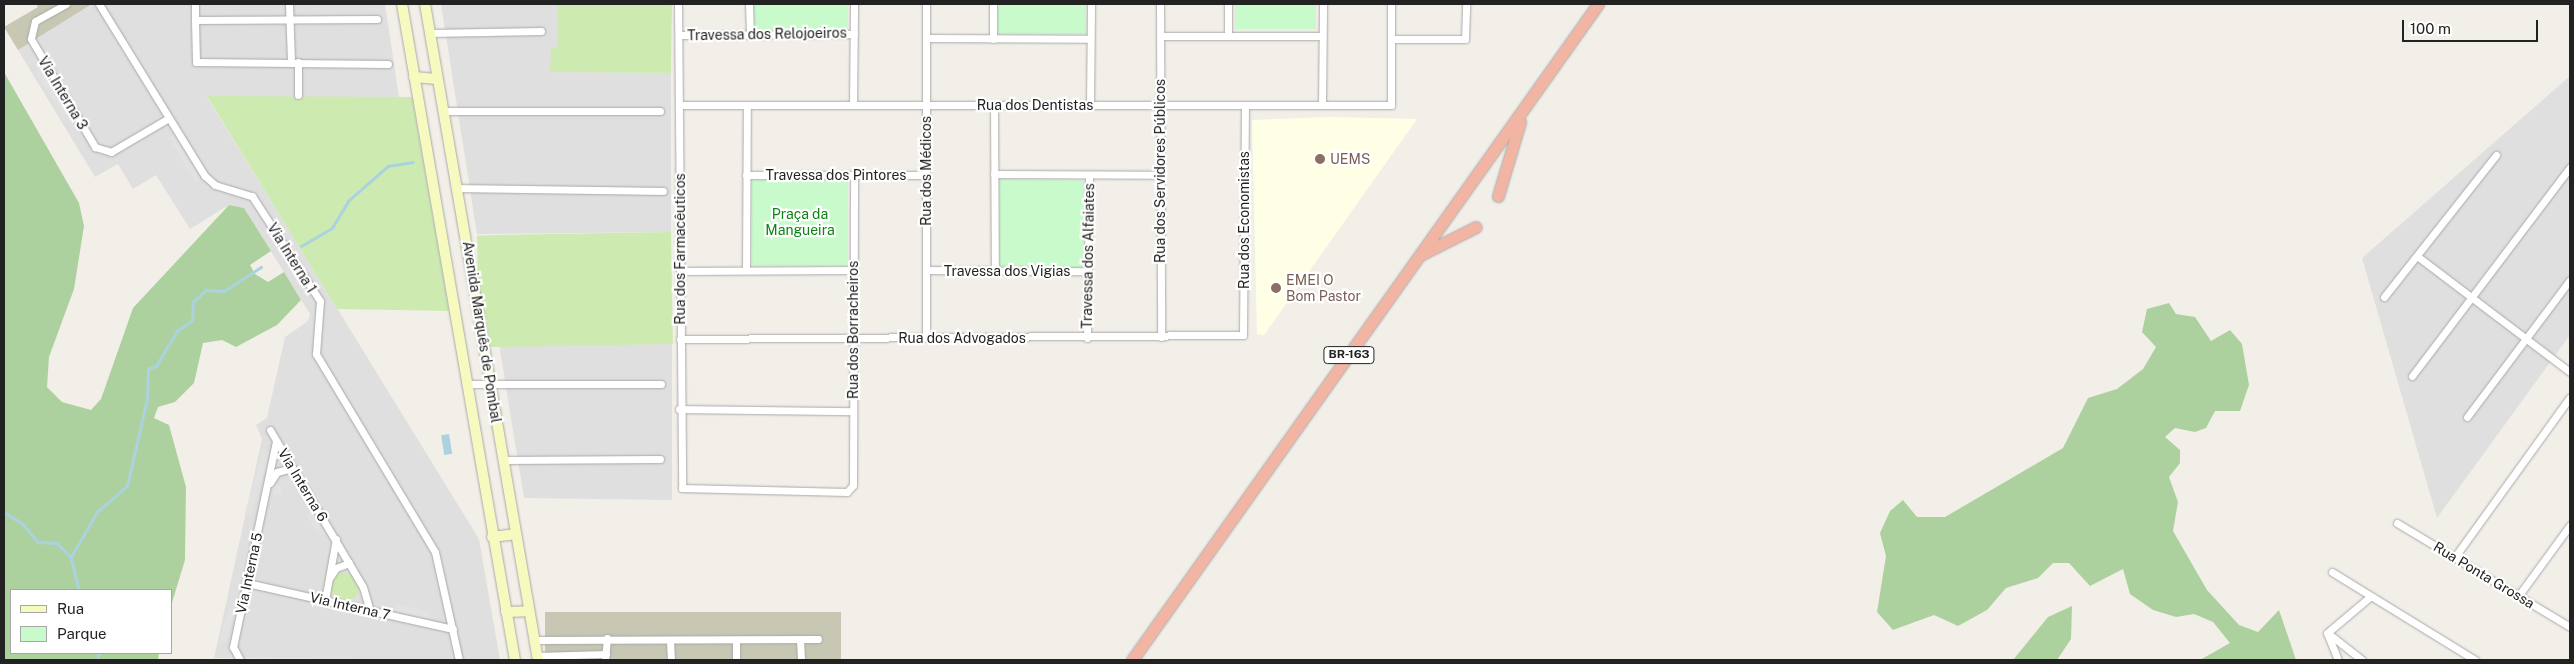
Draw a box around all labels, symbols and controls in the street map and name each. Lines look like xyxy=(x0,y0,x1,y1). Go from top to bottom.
scale bar xyxy=(2404,10,2540,42)
text: 100 m xyxy=(2410,20,2451,37)
street label: Travessa dos Relojoeiros xyxy=(687,24,847,44)
street label: Via Interna 3 xyxy=(35,53,91,133)
street label: Rua dos Servidores Públicos xyxy=(1152,79,1168,263)
street label: Rua dos Dentistas xyxy=(977,97,1093,113)
street label: Rua dos Médicos xyxy=(918,116,934,226)
street label: Rua dos Economistas xyxy=(1236,151,1252,289)
place label: UEMS xyxy=(1330,151,1370,167)
marker: UEMS xyxy=(1314,153,1326,165)
street label: Travessa dos Pintores xyxy=(765,167,907,183)
street label: Rua dos Farmacêuticos xyxy=(672,173,688,325)
street label: Travessa dos Alfaiates xyxy=(1078,183,1098,329)
park label: Praça da Mangueira xyxy=(765,206,835,238)
street label: Via Interna 1 xyxy=(264,220,320,296)
street label: Avenida Marquês de Pombal xyxy=(459,240,505,424)
street label: Rua dos Borracheiros xyxy=(845,261,861,399)
street label: Travessa dos Vigias xyxy=(943,263,1071,279)
place label: EMEI O Bom Pastor xyxy=(1286,272,1361,304)
marker: EMEI O Bom Pastor xyxy=(1270,282,1282,294)
street label: Rua dos Advogados xyxy=(898,330,1026,346)
road number: BR-163 xyxy=(1323,346,1375,364)
street label: Via Interna 6 xyxy=(275,445,331,525)
street label: Via Interna 5 xyxy=(232,531,266,615)
street label: Rua Ponta Grossa xyxy=(2430,538,2538,612)
legend xyxy=(10,589,172,654)
street label: Via Interna 7 xyxy=(308,589,392,623)
text: Rua xyxy=(57,600,84,617)
text: Parque xyxy=(57,625,107,642)

